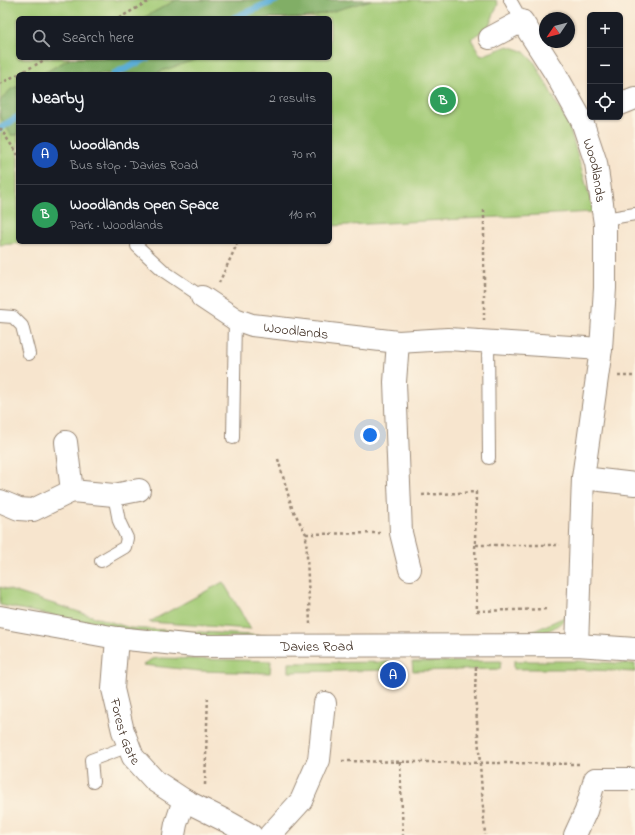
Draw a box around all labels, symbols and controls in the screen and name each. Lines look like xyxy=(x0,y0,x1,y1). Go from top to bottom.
north arrow xyxy=(539,12,575,48)
map controls xyxy=(587,12,623,120)
button: + xyxy=(587,12,623,48)
search box xyxy=(16,16,332,60)
icon: search xyxy=(30,27,52,49)
text: Search here xyxy=(62,27,134,49)
button: − xyxy=(587,48,623,84)
button: locate xyxy=(587,84,623,120)
pin: B xyxy=(430,85,456,115)
text: Nearby xyxy=(32,86,84,111)
text: 2 results xyxy=(269,89,316,108)
text: Woodlands xyxy=(70,134,140,156)
street label: Woodlands xyxy=(576,136,611,204)
text: A xyxy=(41,145,49,164)
text: 70 m xyxy=(292,145,316,164)
text: Bus stop · Davies Road xyxy=(70,156,198,175)
text: Woodlands Open Space xyxy=(70,194,219,216)
text: B xyxy=(41,205,49,224)
text: 110 m xyxy=(289,205,316,224)
text: Park · Woodlands xyxy=(70,216,163,235)
street label: Woodlands xyxy=(262,317,329,346)
your location xyxy=(360,425,380,445)
street label: Davies Road xyxy=(279,637,353,658)
pin: A xyxy=(380,660,406,690)
street label: Forest Gate xyxy=(103,695,145,771)

